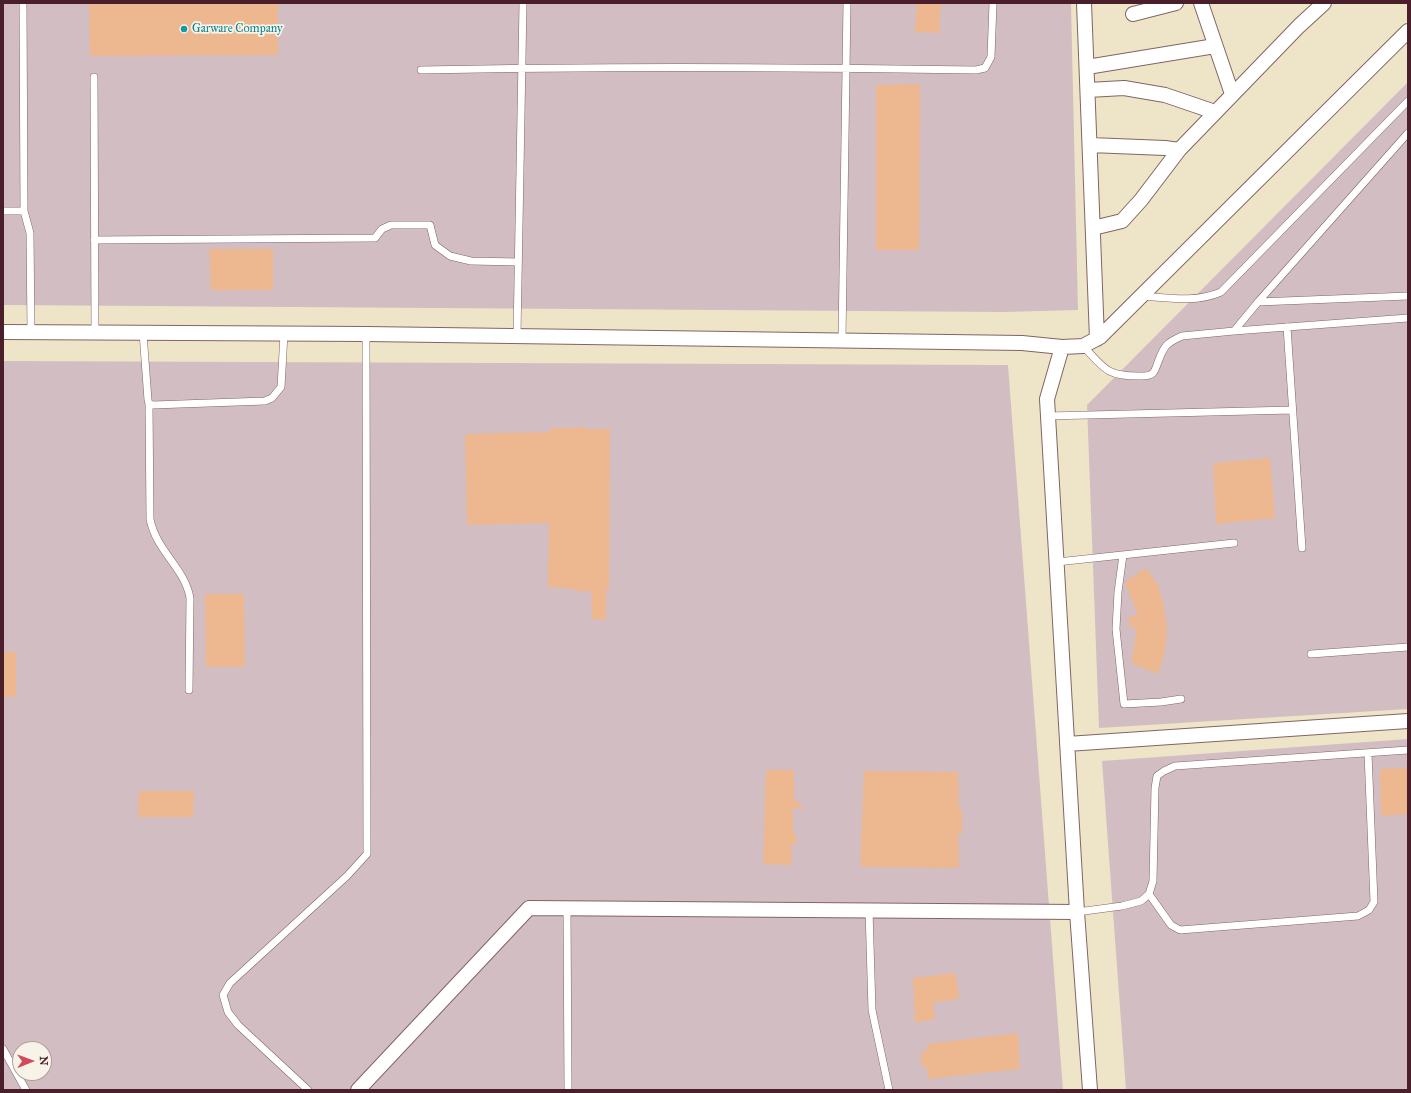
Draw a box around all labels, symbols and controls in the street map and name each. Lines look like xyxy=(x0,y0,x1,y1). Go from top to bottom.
place label: Garware Company xyxy=(192,22,283,36)
marker: Garware Company xyxy=(179,24,189,34)
north arrow xyxy=(12,1041,52,1081)
text: N xyxy=(37,1056,50,1066)

